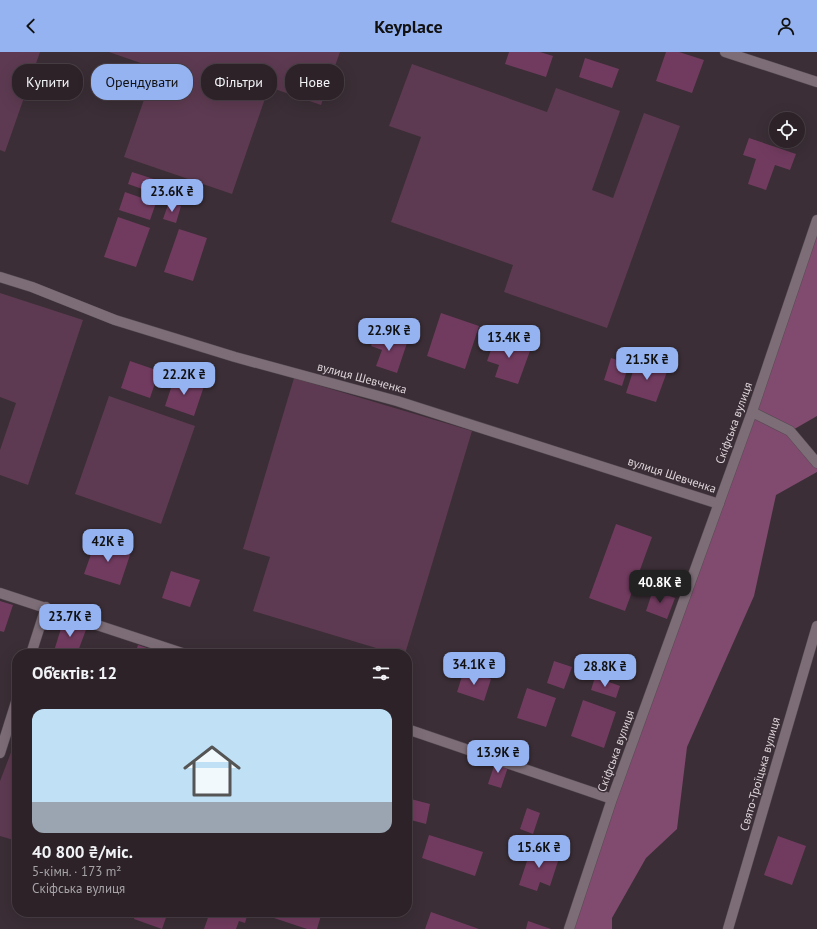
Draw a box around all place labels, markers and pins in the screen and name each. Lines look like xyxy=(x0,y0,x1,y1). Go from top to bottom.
pin: 23.6K ₴ xyxy=(135,179,209,213)
pin: 22.9K ₴ xyxy=(352,318,426,352)
pin: 13.4K ₴ xyxy=(472,325,546,359)
pin: 21.5K ₴ xyxy=(610,347,684,381)
pin: 22.2K ₴ xyxy=(147,362,221,396)
pin: 42K ₴ xyxy=(80,529,136,563)
pin: 40.8K ₴ xyxy=(623,570,697,604)
pin: 23.7K ₴ xyxy=(33,604,107,638)
pin: 34.1K ₴ xyxy=(437,652,511,686)
pin: 28.8K ₴ xyxy=(568,654,642,688)
pin: 13.9K ₴ xyxy=(461,740,535,774)
pin: 15.6K ₴ xyxy=(502,835,576,869)

